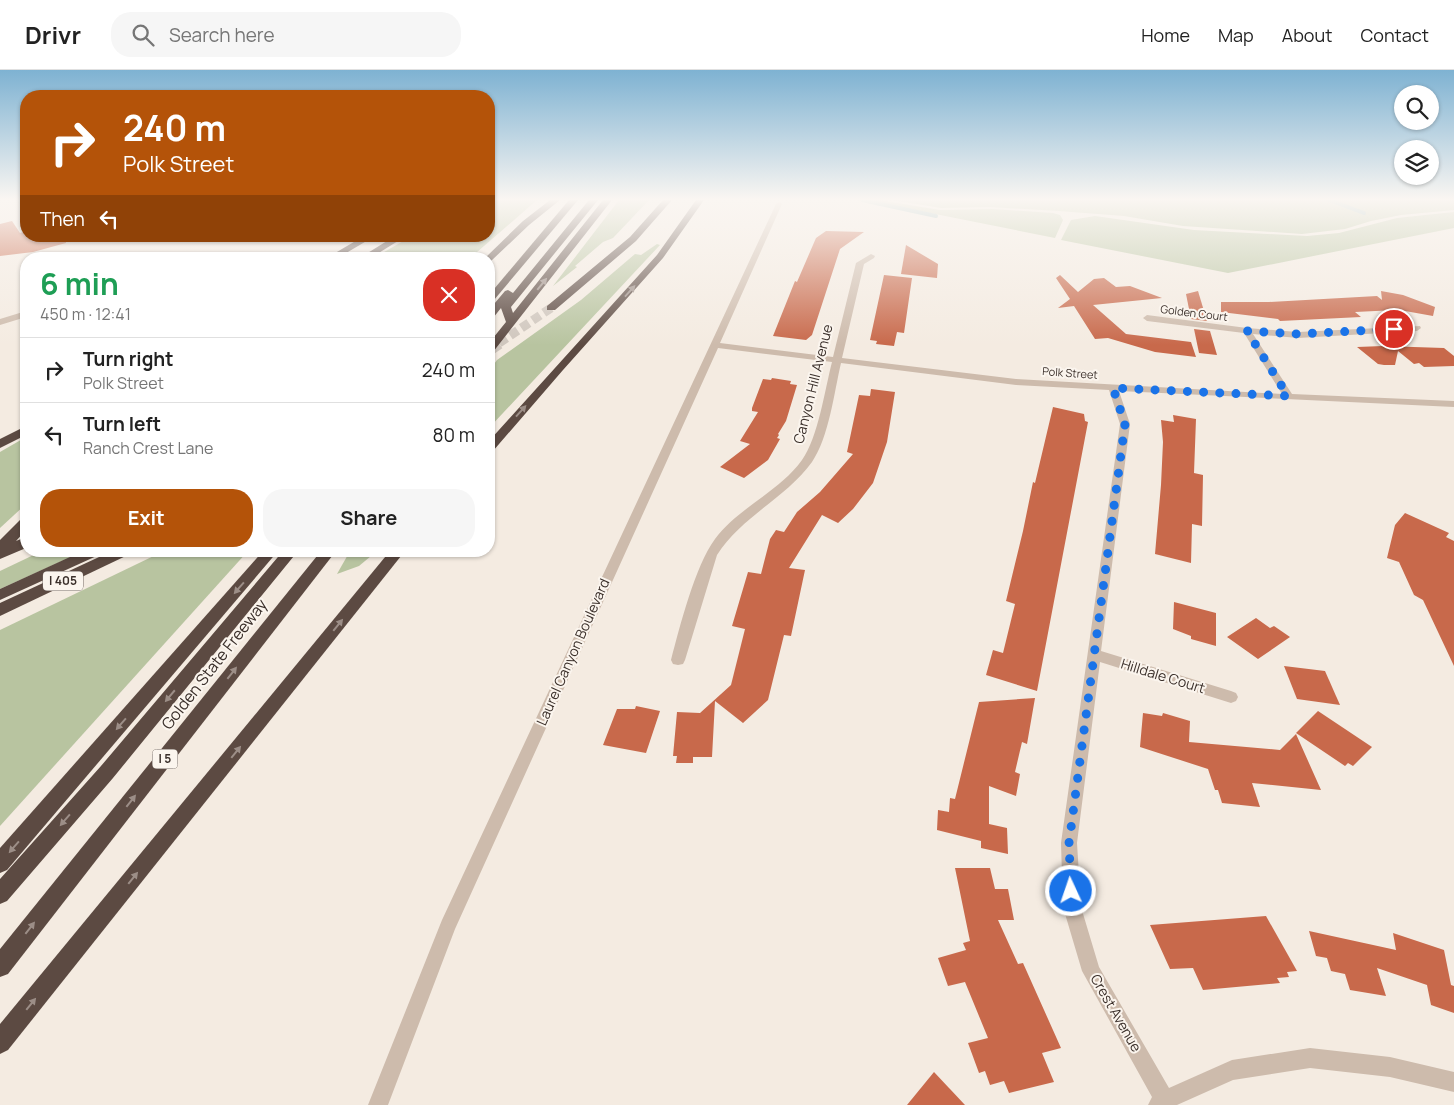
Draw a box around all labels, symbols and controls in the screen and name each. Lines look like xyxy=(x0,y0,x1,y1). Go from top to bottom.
search box xyxy=(111,12,461,57)
text: Drivr xyxy=(25,18,81,51)
icon: search xyxy=(129,21,157,49)
text: Search here xyxy=(169,22,275,48)
text: Home xyxy=(1141,23,1190,47)
text: Map xyxy=(1218,23,1254,47)
text: About xyxy=(1282,23,1332,47)
text: Contact xyxy=(1360,23,1429,47)
map controls xyxy=(1394,85,1439,185)
button: search xyxy=(1394,85,1439,130)
text: 240 m xyxy=(123,104,226,152)
icon: right xyxy=(40,110,105,175)
button: layers xyxy=(1394,140,1439,185)
text: Polk Street xyxy=(123,149,234,179)
icon: left xyxy=(95,205,123,233)
text: Then xyxy=(40,206,85,232)
text: 6 min xyxy=(40,263,119,304)
button: close xyxy=(423,269,475,321)
one-way arrow xyxy=(536,277,547,290)
one-way arrow xyxy=(624,285,636,297)
street label: Golden Court xyxy=(1160,301,1229,324)
text: 450 m · 12:41 xyxy=(40,303,131,325)
pin xyxy=(1373,308,1415,350)
icon: arrive xyxy=(1380,315,1408,343)
street label: Canyon Hill Avenue xyxy=(788,322,837,446)
text: Turn right xyxy=(83,346,173,372)
icon: right xyxy=(40,356,68,384)
text: 240 m xyxy=(422,357,475,383)
street label: Polk Street xyxy=(1042,363,1098,382)
text: Polk Street xyxy=(83,372,164,394)
one-way arrow xyxy=(515,405,527,417)
text: Turn left xyxy=(83,411,161,437)
icon: left xyxy=(40,421,68,449)
text: 80 m xyxy=(432,422,475,448)
text: Ranch Crest Lane xyxy=(83,437,213,459)
button: Exit xyxy=(40,489,253,547)
button: Share xyxy=(263,489,475,547)
road number: I 405 xyxy=(43,572,83,590)
street label: Laurel Canyon Boulevard xyxy=(532,575,614,728)
one-way arrow xyxy=(233,581,244,594)
street label: Golden State Freeway xyxy=(156,594,272,734)
one-way arrow xyxy=(332,620,344,632)
street label: Hilldale Court xyxy=(1119,654,1208,697)
one-way arrow xyxy=(227,667,238,680)
one-way arrow xyxy=(164,689,175,702)
one-way arrow xyxy=(115,717,126,730)
one-way arrow xyxy=(230,745,241,758)
road number: I 5 xyxy=(152,750,178,769)
one-way arrow xyxy=(126,795,137,808)
one-way arrow xyxy=(59,813,70,826)
one-way arrow xyxy=(8,840,20,852)
position arrow xyxy=(1044,864,1096,916)
one-way arrow xyxy=(128,872,139,885)
one-way arrow xyxy=(25,922,36,935)
street label: Crest Avenue xyxy=(1087,970,1146,1055)
one-way arrow xyxy=(25,998,36,1011)

